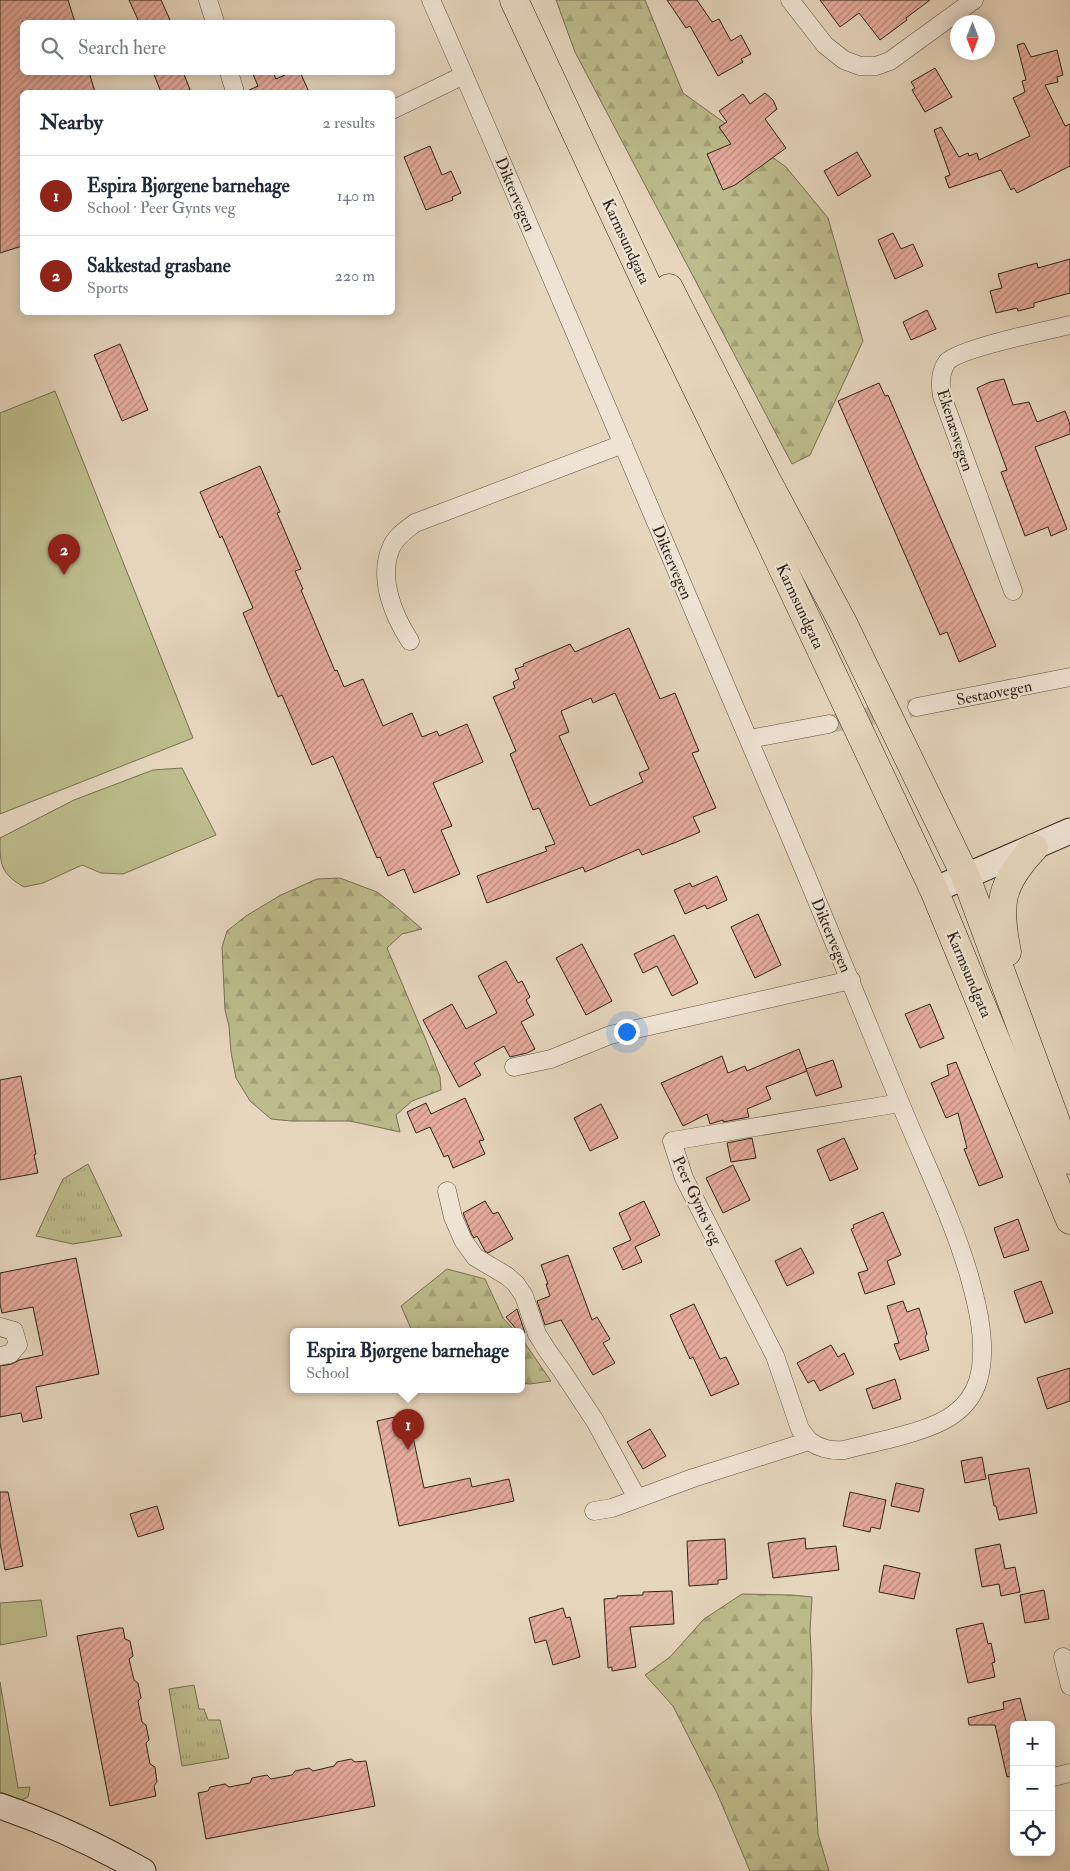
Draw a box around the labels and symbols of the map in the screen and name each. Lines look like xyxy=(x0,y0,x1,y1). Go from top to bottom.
north arrow xyxy=(950,15,995,60)
street label: Diktervegen xyxy=(490,154,540,235)
street label: Karmsundgata xyxy=(598,195,655,288)
street label: Ekenæsvegen xyxy=(932,387,978,474)
street label: Diktervegen xyxy=(647,522,697,603)
pin: 2 xyxy=(48,534,80,575)
street label: Karmsundgata xyxy=(772,560,829,653)
street label: Sestaovegen xyxy=(955,676,1034,710)
street label: Diktervegen xyxy=(806,895,856,976)
street label: Karmsundgata xyxy=(942,928,996,1021)
your location xyxy=(614,1019,640,1045)
street label: Peer Gynts veg xyxy=(668,1153,727,1249)
pin: 1 xyxy=(392,1409,424,1450)

